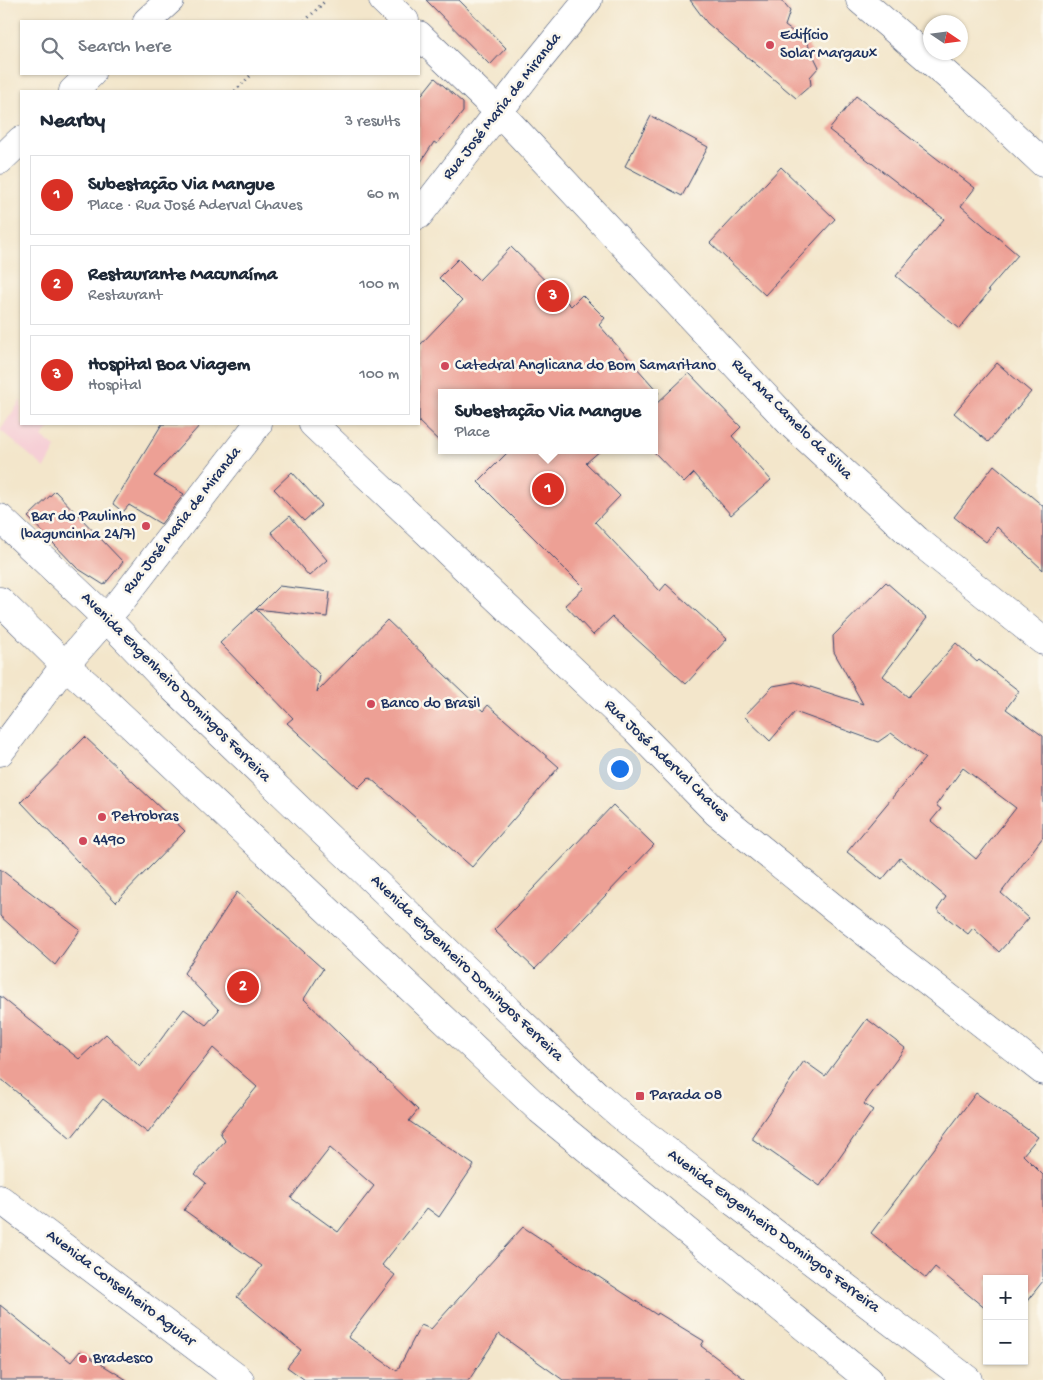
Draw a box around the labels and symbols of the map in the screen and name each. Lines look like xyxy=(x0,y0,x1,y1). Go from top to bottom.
north arrow xyxy=(923,15,968,60)
place label: Edifício Solar Margaux xyxy=(780,27,878,64)
street label: Rua José Maria de Miranda xyxy=(440,29,567,184)
marker: Edifício Solar Margaux xyxy=(764,39,776,51)
pin: 3 xyxy=(537,277,569,315)
street label: Rua Ana Camelo da Silva xyxy=(726,355,856,485)
place label: Catedral Anglicana do Bom Samaritano xyxy=(455,357,716,376)
marker: Catedral Anglicana do Bom Samaritano xyxy=(439,360,451,372)
street label: Rua José Maria de Miranda xyxy=(120,443,247,598)
pin: 1 xyxy=(532,470,564,508)
place label: Bar do Paulinho (baguncinha 24/7) xyxy=(20,508,136,545)
marker: Bar do Paulinho (baguncinha 24/7) xyxy=(140,520,152,532)
street label: Avenida Engenheiro Domingos Ferreira xyxy=(76,589,275,788)
place label: Banco do Brasil xyxy=(380,695,480,714)
street label: Rua José Aderval Chaves xyxy=(599,696,733,826)
marker: Banco do Brasil xyxy=(365,698,377,710)
your location xyxy=(607,756,633,782)
place label: Petrobras xyxy=(111,808,180,827)
marker: Petrobras xyxy=(96,811,108,823)
place label: 4490 xyxy=(93,832,125,851)
marker: 4490 xyxy=(77,835,89,847)
street label: Avenida Engenheiro Domingos Ferreira xyxy=(366,872,567,1067)
pin: 2 xyxy=(227,968,259,1006)
place label: Parada 08 xyxy=(649,1087,722,1106)
marker: Parada 08 xyxy=(634,1090,646,1102)
street label: Avenida Engenheiro Domingos Ferreira xyxy=(663,1146,884,1319)
street label: Avenida Conselheiro Aguiar xyxy=(42,1227,200,1352)
place label: Bradesco xyxy=(92,1350,153,1369)
marker: Bradesco xyxy=(77,1353,89,1365)

